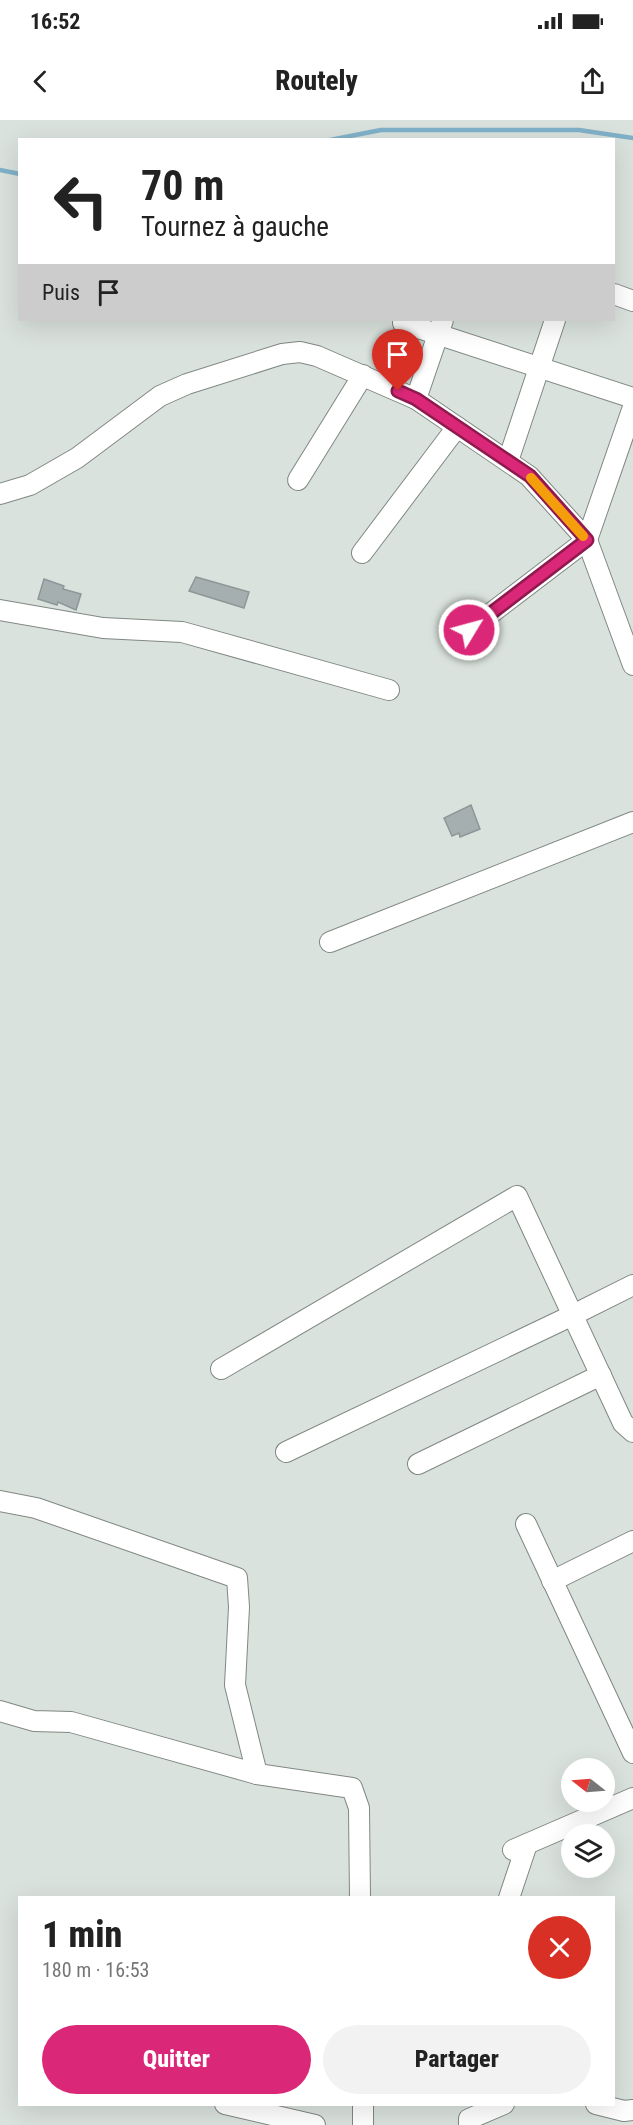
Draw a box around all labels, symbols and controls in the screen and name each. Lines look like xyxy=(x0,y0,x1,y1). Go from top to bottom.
text: 16:52 xyxy=(30,9,81,34)
icon: back xyxy=(24,65,57,98)
text: Routely xyxy=(275,65,358,97)
icon: share xyxy=(576,65,609,98)
text: 70 m xyxy=(141,161,224,210)
icon: left xyxy=(42,162,120,240)
text: Tournez à gauche xyxy=(141,211,329,243)
icon: arrive xyxy=(92,276,125,309)
text: Puis xyxy=(42,280,80,305)
pin xyxy=(372,329,423,391)
icon: arrive xyxy=(381,338,414,371)
position arrow xyxy=(437,598,501,662)
north arrow xyxy=(561,1758,615,1812)
map controls xyxy=(561,1758,615,1878)
button: layers xyxy=(561,1824,615,1878)
text: 1 min xyxy=(42,1914,122,1956)
button: close xyxy=(528,1916,591,1979)
text: 180 m · 16:53 xyxy=(42,1958,149,1982)
button: Quitter xyxy=(42,2025,311,2094)
button: Partager xyxy=(323,2025,591,2094)

